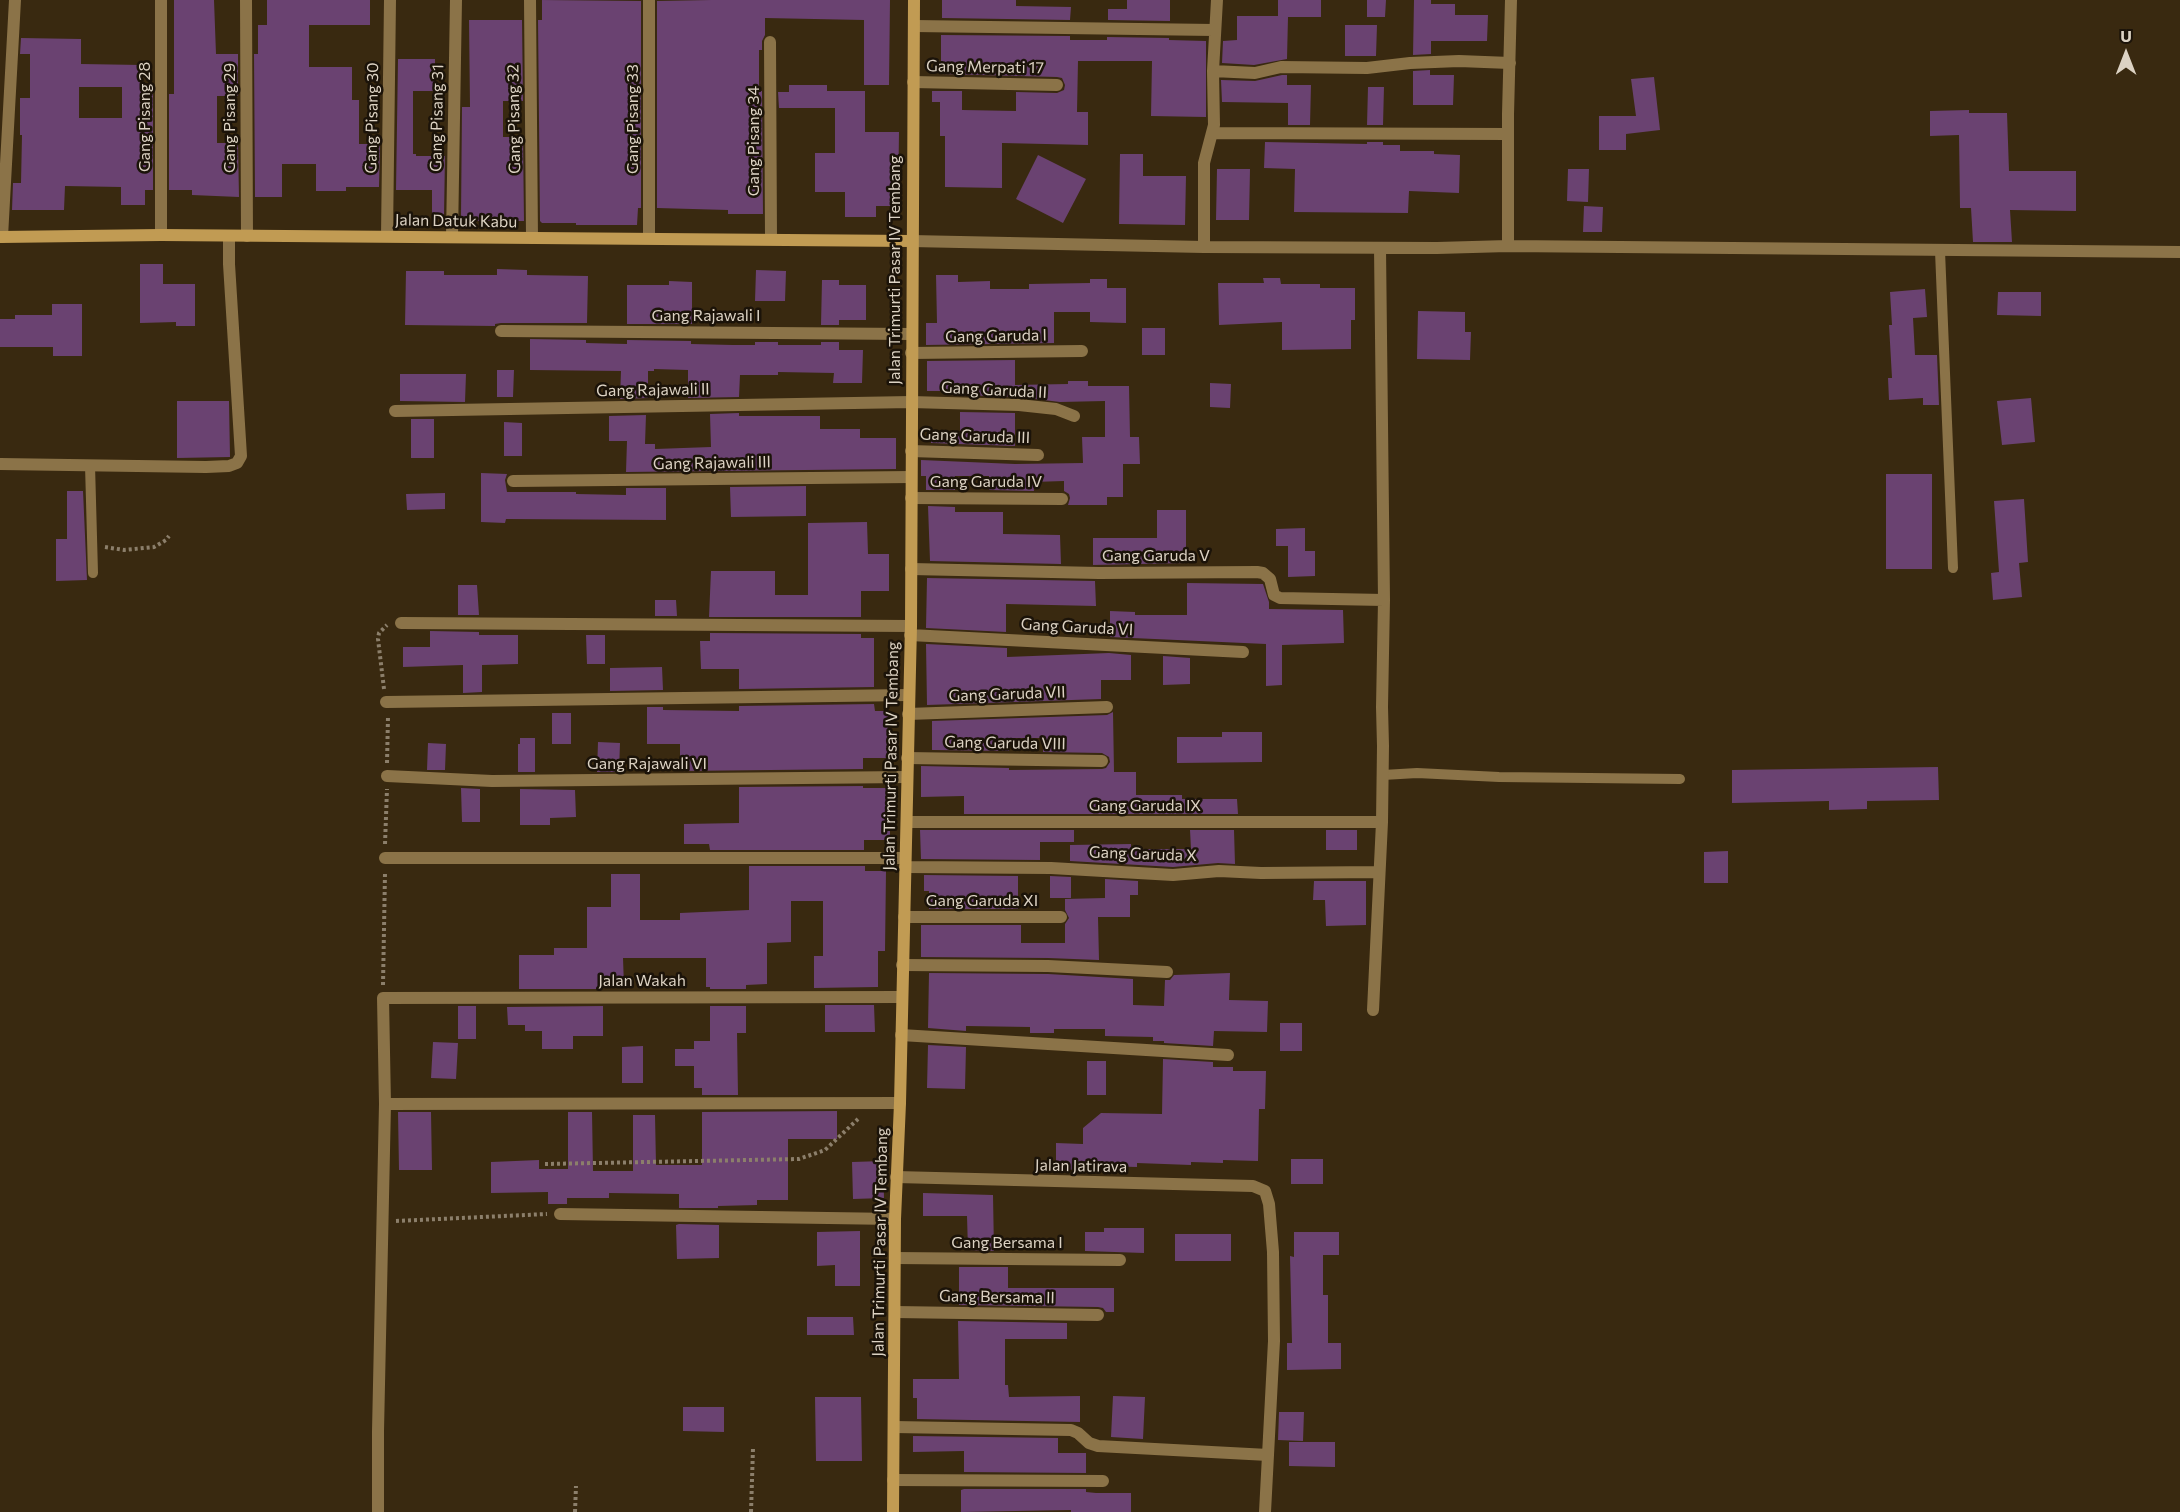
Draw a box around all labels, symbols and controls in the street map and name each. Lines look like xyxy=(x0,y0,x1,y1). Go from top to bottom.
north arrow xyxy=(2096,24,2156,84)
text: U xyxy=(2120,26,2132,45)
street label: Gang Merpati 17 xyxy=(926,56,1044,78)
street label: Gang Pisang 28 xyxy=(135,62,155,172)
street label: Gang Pisang 30 xyxy=(361,62,383,174)
street label: Gang Pisang 29 xyxy=(220,63,240,173)
street label: Gang Pisang 31 xyxy=(426,64,448,172)
street label: Gang Pisang 32 xyxy=(503,64,525,174)
street label: Gang Pisang 33 xyxy=(623,64,643,174)
street label: Gang Pisang 34 xyxy=(744,86,764,196)
street label: Jalan Trimurti Pasar IV Tembang xyxy=(885,155,905,385)
street label: Jalan Datuk Kabu xyxy=(395,210,517,232)
street label: Gang Rajawali I xyxy=(651,306,761,326)
street label: Gang Garuda I xyxy=(945,326,1047,346)
street label: Gang Garuda II xyxy=(941,378,1047,402)
street label: Gang Rajawali II xyxy=(596,379,710,401)
street label: Gang Garuda III xyxy=(919,424,1031,448)
street label: Gang Rajawali III xyxy=(653,452,771,474)
street label: Gang Garuda IV xyxy=(930,472,1042,492)
street label: Gang Garuda V xyxy=(1102,546,1210,566)
street label: Gang Garuda VI xyxy=(1020,614,1134,640)
street label: Jalan Trimurti Pasar IV Tembang xyxy=(879,641,903,871)
street label: Gang Garuda VII xyxy=(948,682,1066,706)
street label: Gang Garuda VIII xyxy=(944,732,1066,754)
street label: Gang Rajawali VI xyxy=(587,754,707,774)
street label: Gang Garuda IX xyxy=(1089,796,1201,816)
street label: Gang Garuda X xyxy=(1089,843,1197,865)
street label: Gang Garuda XI xyxy=(926,891,1038,911)
street label: Jalan Wakah xyxy=(598,971,686,991)
street label: Jalan Trimurti Pasar IV Tembang xyxy=(868,1127,892,1357)
street label: Jalan Jatirava xyxy=(1035,1156,1127,1176)
street label: Gang Bersama I xyxy=(951,1233,1063,1253)
street label: Gang Bersama II xyxy=(939,1286,1055,1308)

